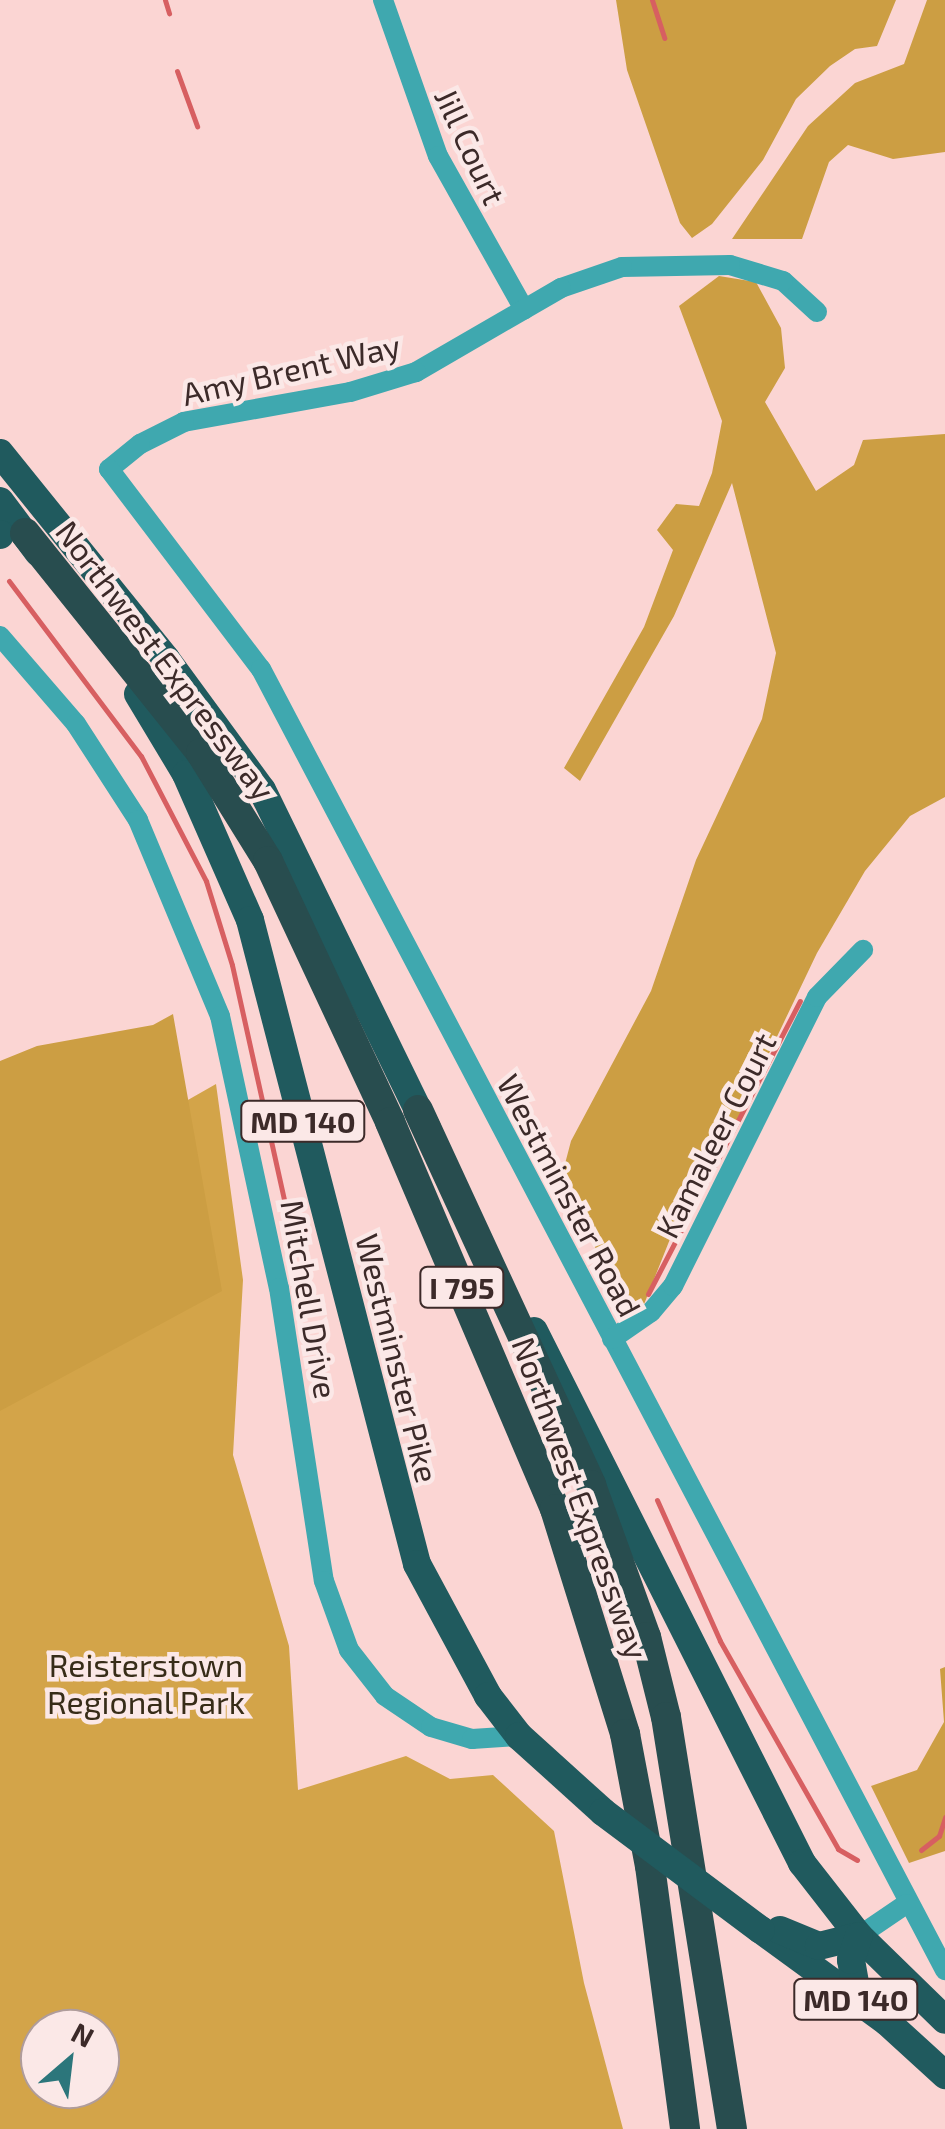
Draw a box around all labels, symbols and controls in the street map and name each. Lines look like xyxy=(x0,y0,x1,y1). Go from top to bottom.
street label: Jill Court xyxy=(427,81,515,211)
street label: Amy Brent Way xyxy=(178,325,404,413)
street label: Northwest Expressway xyxy=(48,513,284,807)
street label: Kamaleer Court xyxy=(647,1026,783,1244)
street label: Westminster Road xyxy=(490,1067,650,1323)
road number: MD 140 xyxy=(238,1096,368,1146)
street label: Mitchell Drive xyxy=(274,1196,346,1402)
street label: Westminster Pike xyxy=(348,1229,448,1487)
road number: I 795 xyxy=(417,1262,507,1312)
street label: Northwest Expressway xyxy=(505,1332,657,1664)
park label: Reisterstown Regional Park xyxy=(46,1646,246,1721)
road number: MD 140 xyxy=(791,1974,921,2024)
north arrow xyxy=(20,2009,120,2109)
text: N xyxy=(66,2015,100,2054)

